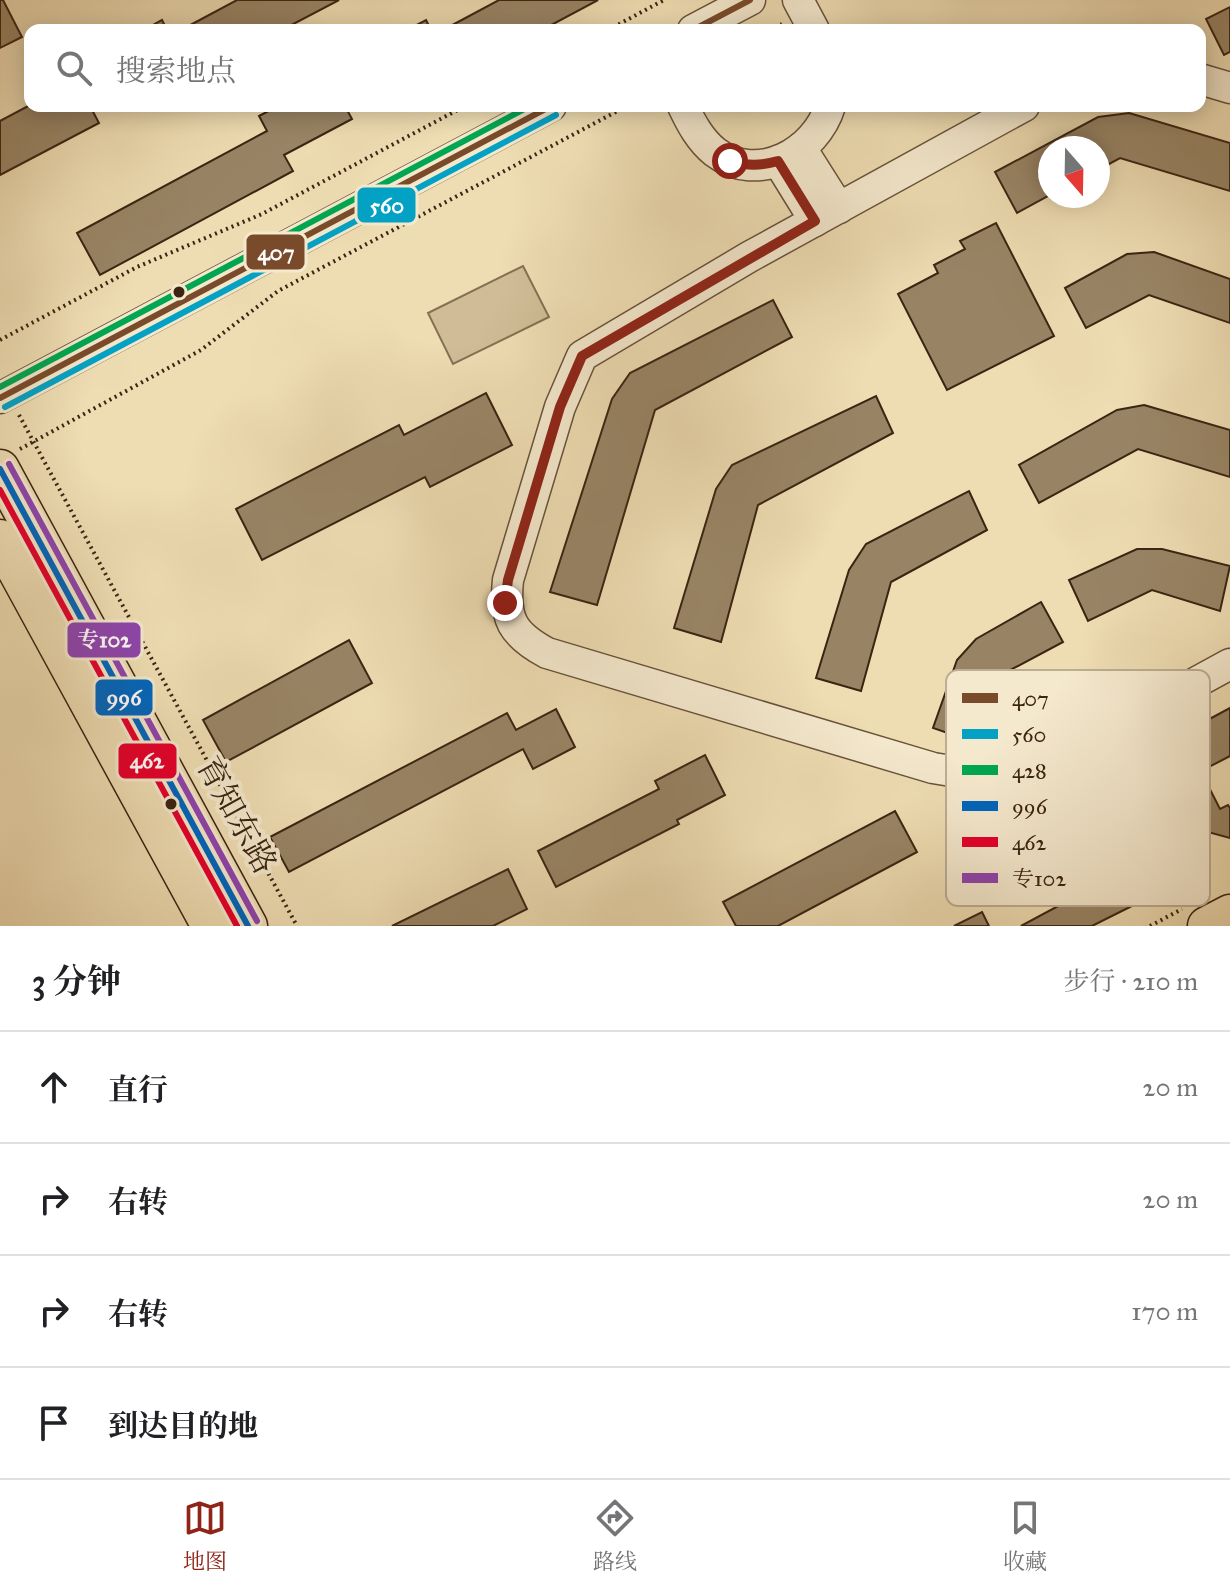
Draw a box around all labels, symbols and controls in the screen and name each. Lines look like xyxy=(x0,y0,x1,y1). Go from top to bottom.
search box xyxy=(24,24,1206,112)
icon: search xyxy=(52,46,96,90)
text: 搜索地点 xyxy=(116,53,236,89)
north arrow xyxy=(1038,136,1110,208)
route start xyxy=(712,143,748,179)
line badge: 560 xyxy=(356,186,417,224)
text: 560 xyxy=(370,192,404,219)
line badge: 407 xyxy=(245,233,306,271)
text: 407 xyxy=(258,239,295,266)
unlabelled marker xyxy=(171,284,187,300)
route end xyxy=(487,585,523,621)
line badge: 专102 xyxy=(66,621,142,659)
text: 专102 xyxy=(77,626,132,653)
legend xyxy=(946,670,1210,906)
line badge: 996 xyxy=(94,678,154,717)
text: 996 xyxy=(107,684,143,711)
text: 407 xyxy=(1012,685,1049,712)
text: 560 xyxy=(1012,721,1046,748)
line badge: 462 xyxy=(117,742,178,780)
text: 462 xyxy=(130,747,165,774)
street label: 育知东路 xyxy=(188,750,285,881)
text: 428 xyxy=(1012,757,1047,784)
text: 996 xyxy=(1012,793,1048,820)
unlabelled marker xyxy=(163,796,179,812)
text: 462 xyxy=(1012,829,1047,856)
text: 专102 xyxy=(1012,865,1066,892)
text: 3 分钟 xyxy=(32,961,121,1002)
text: 步行 · 210 m xyxy=(1064,965,1198,997)
icon: ahead xyxy=(32,1065,76,1109)
text: 20 m xyxy=(1143,1071,1198,1103)
text: 直行 xyxy=(108,1072,168,1108)
icon: right xyxy=(32,1177,76,1221)
text: 20 m xyxy=(1143,1183,1198,1215)
text: 右转 xyxy=(108,1184,168,1220)
icon: right xyxy=(32,1289,76,1333)
text: 170 m xyxy=(1131,1295,1198,1327)
text: 右转 xyxy=(108,1296,168,1332)
icon: arrive xyxy=(32,1401,76,1445)
text: 到达目的地 xyxy=(108,1408,258,1444)
tab: 地图 xyxy=(183,1496,227,1575)
tab: 路线 xyxy=(593,1496,637,1575)
tab: 收藏 xyxy=(1003,1496,1047,1575)

